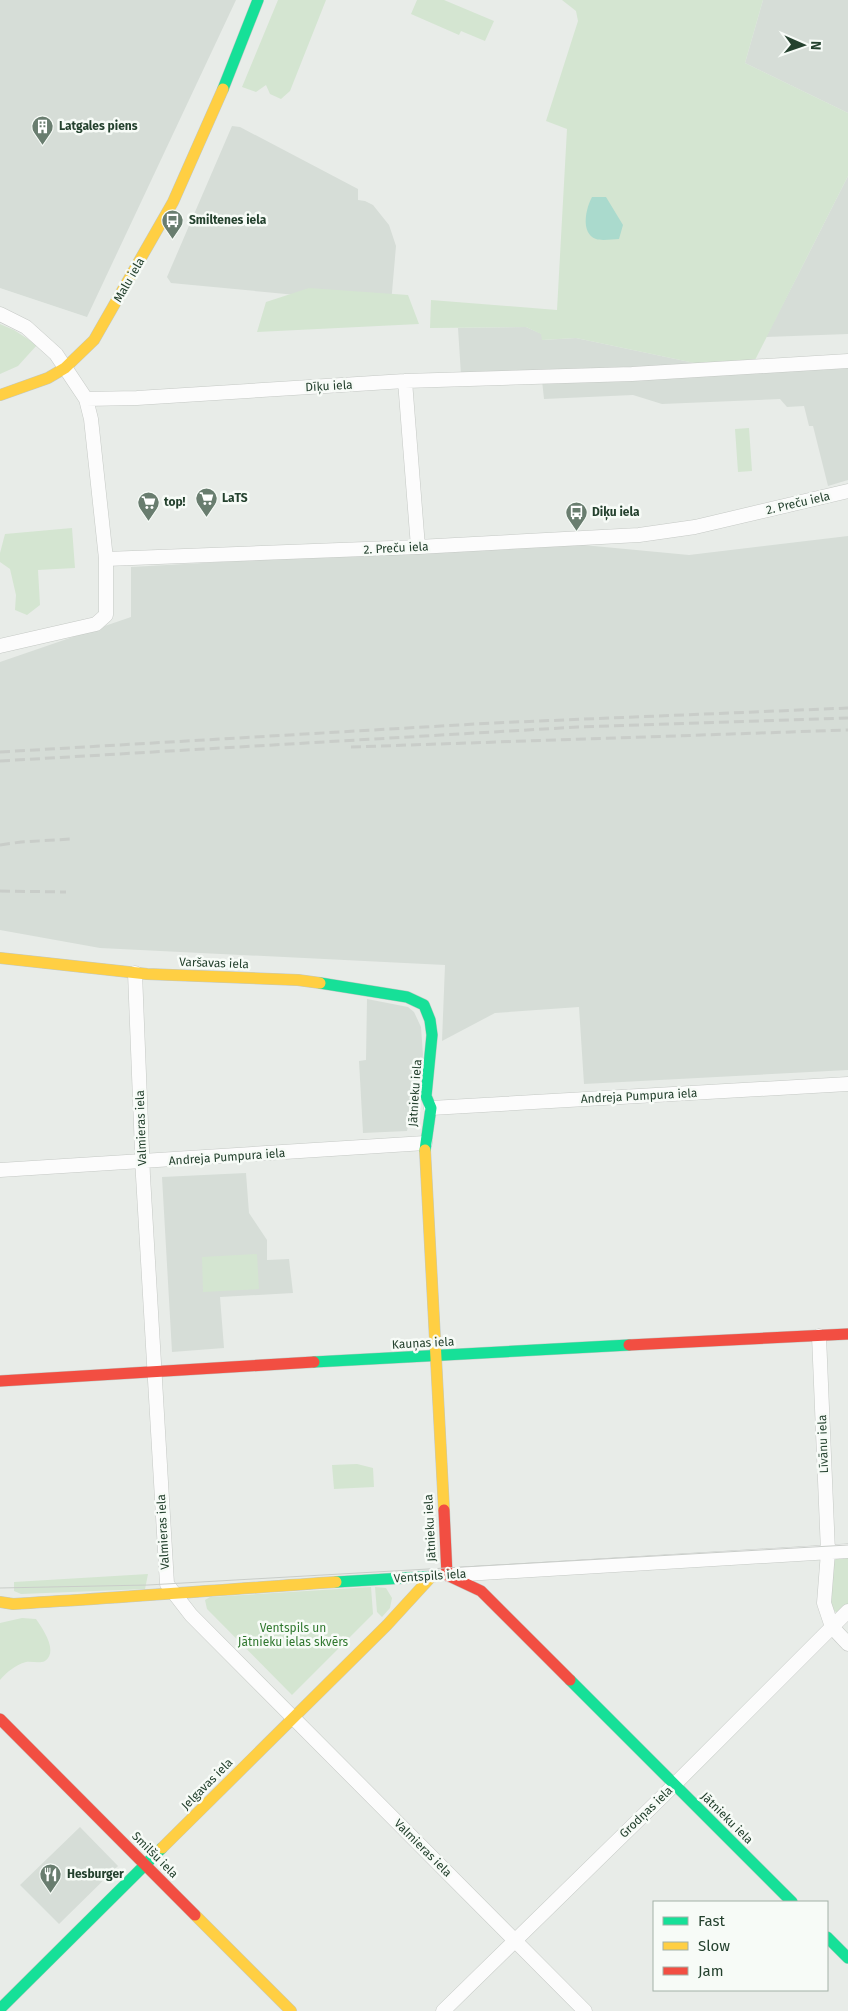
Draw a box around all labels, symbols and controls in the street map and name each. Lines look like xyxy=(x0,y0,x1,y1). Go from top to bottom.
north arrow xyxy=(778,20,828,70)
text: N xyxy=(807,40,824,50)
building icon: Latgales piens xyxy=(31,114,55,145)
place label: Latgales piens xyxy=(59,119,138,133)
bus stop icon: Smiltenes iela xyxy=(161,208,185,239)
place label: Smiltenes iela xyxy=(189,213,267,227)
street label: Malu iela xyxy=(111,255,147,305)
street label: Dīķu iela xyxy=(305,378,353,395)
supermarket icon: LaTS xyxy=(194,486,218,517)
street label: 2. Preču iela xyxy=(765,489,831,517)
supermarket icon: top! xyxy=(136,490,160,521)
place label: LaTS xyxy=(222,491,248,505)
place label: top! xyxy=(164,495,186,509)
bus stop icon: Diķu iela xyxy=(564,500,588,531)
place label: Diķu iela xyxy=(592,505,640,521)
street label: 2. Preču iela xyxy=(363,539,429,557)
street label: Varšavas iela xyxy=(179,955,249,971)
street label: Jātnieku iela xyxy=(406,1059,424,1127)
street label: Andreja Pumpura iela xyxy=(580,1086,698,1106)
street label: Valmieras iela xyxy=(133,1090,149,1166)
street label: Andreja Pumpura iela xyxy=(168,1146,286,1168)
street label: Kauņas iela xyxy=(391,1334,455,1353)
street label: Līvānu iela xyxy=(815,1414,831,1474)
street label: Valmieras iela xyxy=(154,1494,172,1570)
street label: Jātnieku iela xyxy=(421,1494,439,1562)
street label: Ventspils iela xyxy=(393,1566,467,1586)
park label: Ventspils un Jātnieku ielas skvērs xyxy=(238,1621,349,1649)
street label: Jelgavas iela xyxy=(178,1755,236,1813)
street label: Grodņas iela xyxy=(617,1783,676,1841)
street label: Jātnieku iela xyxy=(698,1789,756,1847)
street label: Valmieras iela xyxy=(391,1816,455,1880)
street label: Smilšu iela xyxy=(129,1829,181,1881)
restaurant icon: Hesburger xyxy=(39,1862,63,1893)
place label: Hesburger xyxy=(67,1867,124,1881)
legend xyxy=(653,1901,828,1991)
text: Fast xyxy=(698,1912,725,1930)
text: Slow xyxy=(698,1937,730,1955)
text: Jam xyxy=(698,1962,724,1980)

